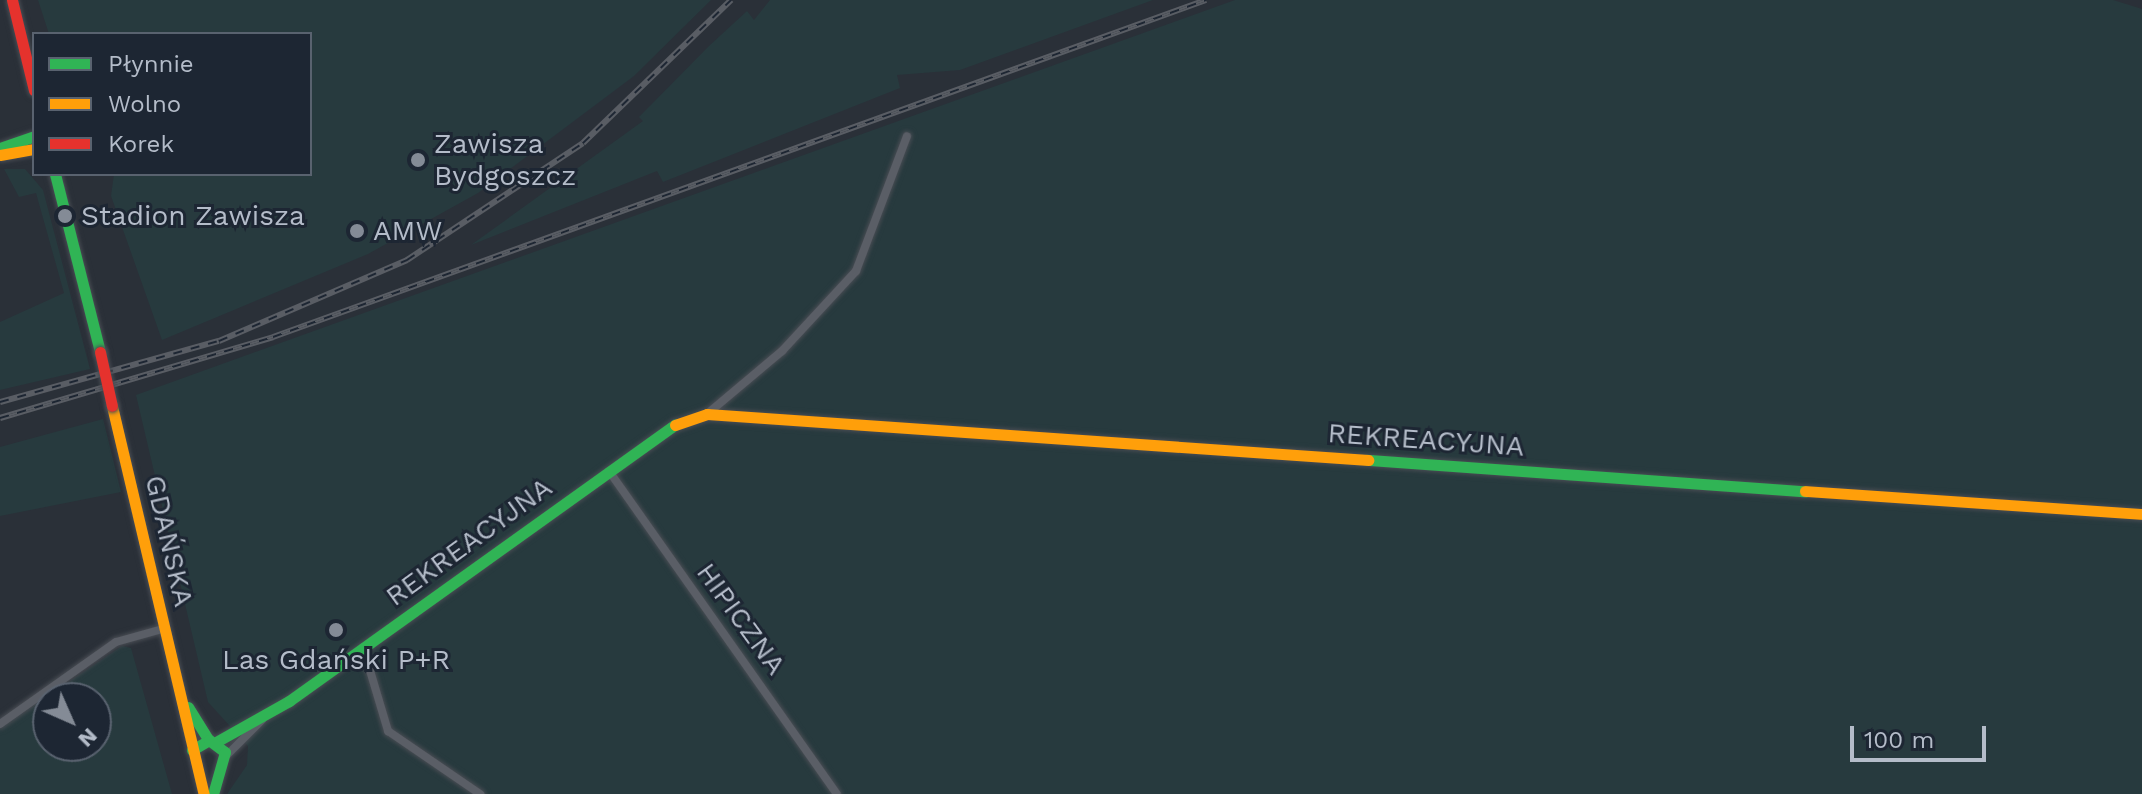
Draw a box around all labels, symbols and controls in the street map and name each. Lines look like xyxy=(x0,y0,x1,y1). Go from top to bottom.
legend xyxy=(32,32,312,176)
text: Płynnie xyxy=(108,50,194,78)
text: Wolno xyxy=(108,90,181,118)
place label: Zawisza Bydgoszcz xyxy=(434,127,576,193)
text: Korek xyxy=(108,130,174,158)
marker: Zawisza Bydgoszcz xyxy=(409,151,427,169)
place label: Stadion Zawisza xyxy=(81,199,305,233)
marker: Stadion Zawisza xyxy=(56,207,74,225)
place label: AMW xyxy=(373,214,442,248)
marker: AMW xyxy=(348,222,366,240)
street label: REKREACYJNA xyxy=(1327,416,1525,464)
street label: REKREACYJNA xyxy=(379,471,559,613)
street label: GDAŃSKA xyxy=(138,472,200,610)
street label: HIPICZNA xyxy=(689,557,793,681)
marker: Las Gdański P+R xyxy=(327,621,345,639)
place label: Las Gdański P+R xyxy=(222,643,450,677)
north arrow xyxy=(32,682,112,762)
scale bar xyxy=(1854,710,1990,760)
text: N xyxy=(73,723,103,753)
text: 100 m xyxy=(1864,726,1934,754)

